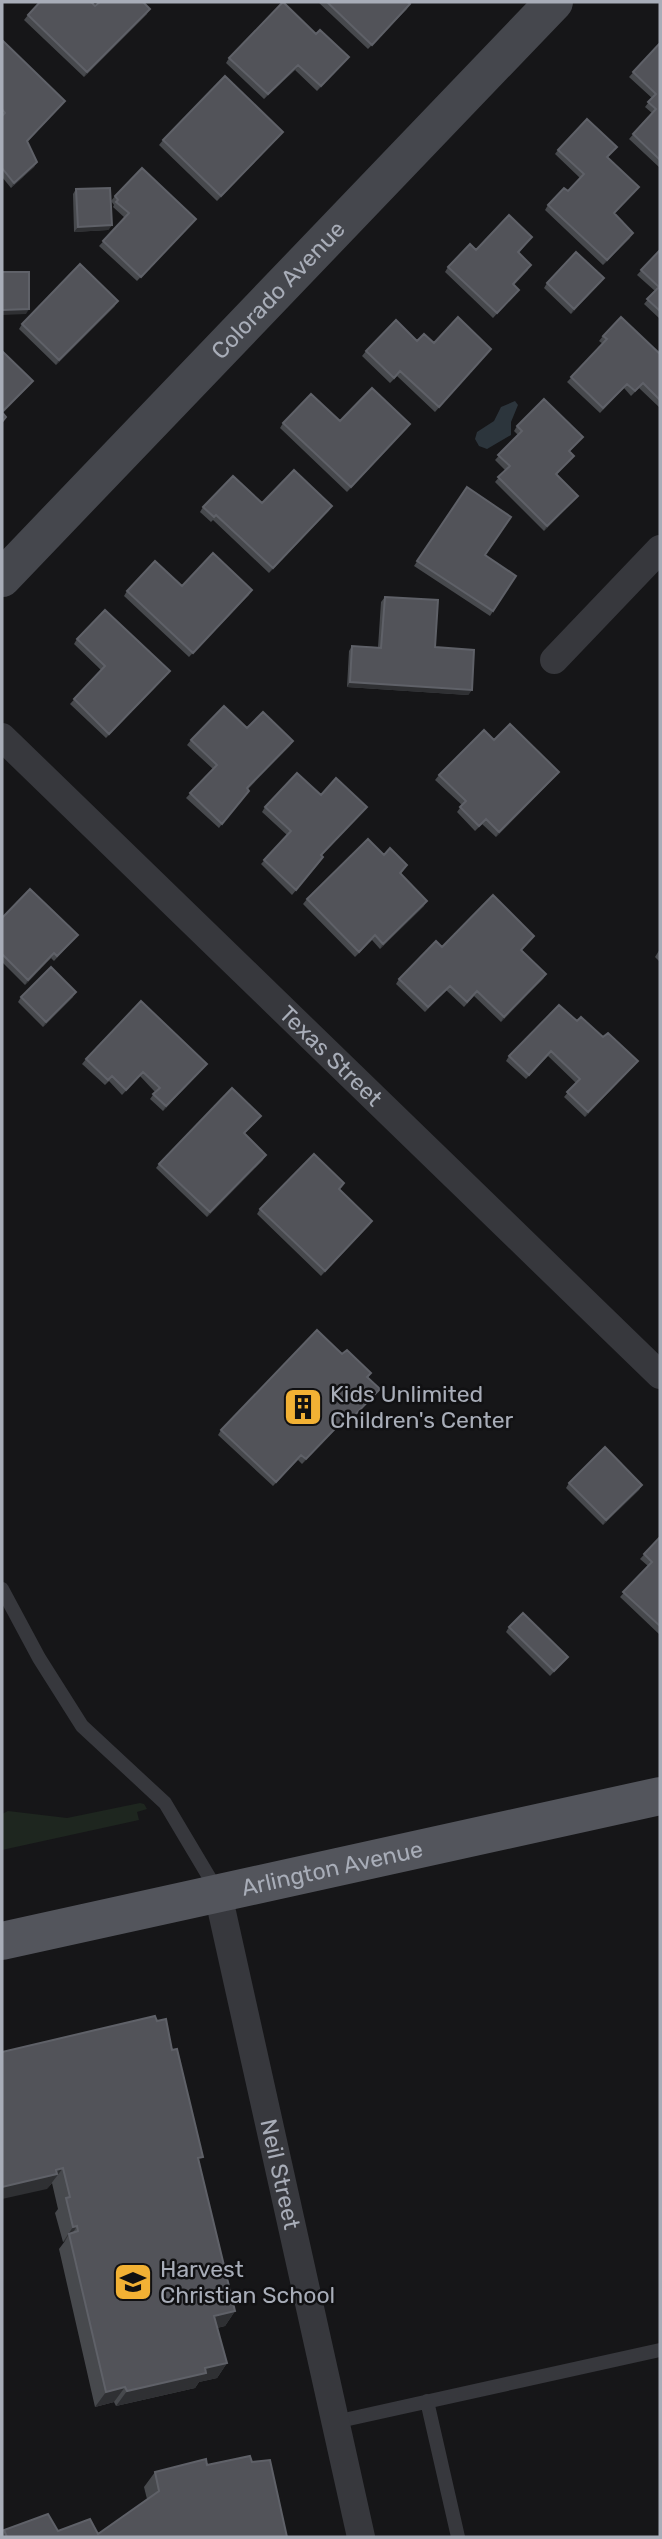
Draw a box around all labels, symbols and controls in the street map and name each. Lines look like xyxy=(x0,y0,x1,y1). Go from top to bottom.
street label: Colorado Avenue xyxy=(205,215,351,365)
street label: Texas Street xyxy=(273,1000,388,1112)
place label: Kids Unlimited Children's Center xyxy=(330,1380,514,1434)
building icon: Kids Unlimited Children's Center xyxy=(282,1386,324,1428)
street label: Arlington Avenue xyxy=(239,1835,425,1902)
street label: Neil Street xyxy=(254,2116,306,2232)
place label: Harvest Christian School xyxy=(160,2255,335,2309)
school or university icon: Harvest Christian School xyxy=(112,2261,154,2303)

